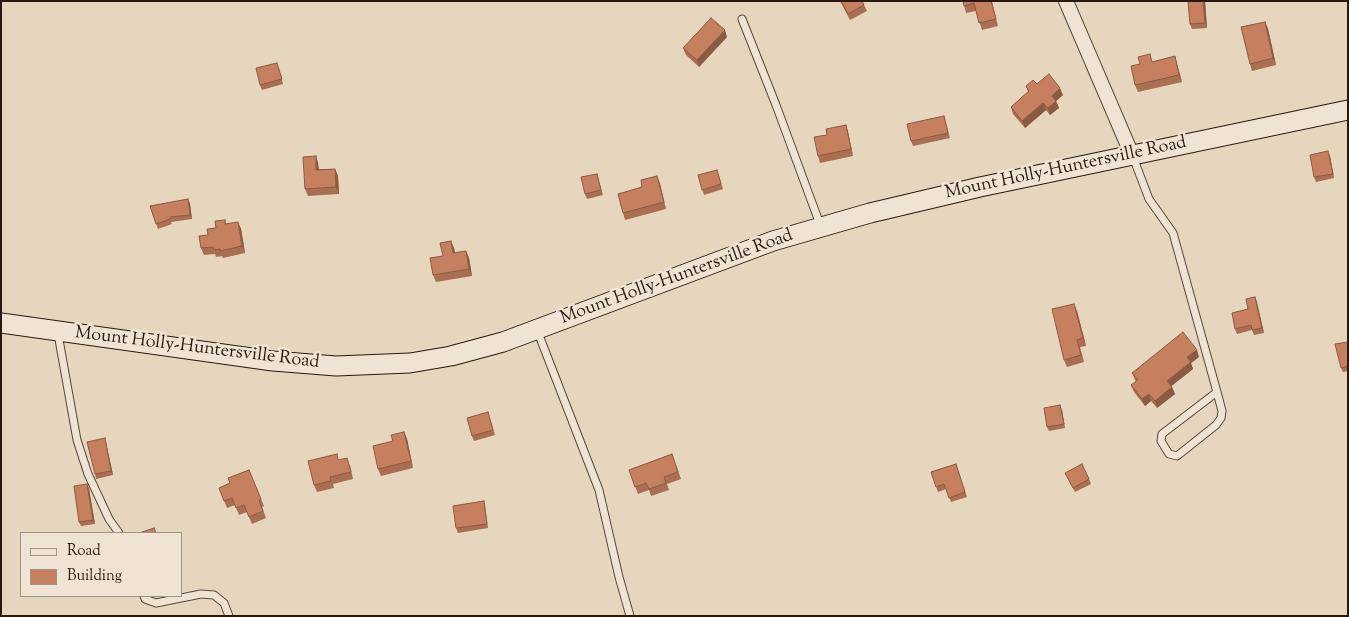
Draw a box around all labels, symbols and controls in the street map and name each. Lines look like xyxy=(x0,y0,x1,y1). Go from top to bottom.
street label: Mount Holly-Huntersville Road xyxy=(943,133,1189,205)
street label: Mount Holly-Huntersville Road xyxy=(558,226,796,330)
street label: Mount Holly-Huntersville Road xyxy=(74,323,320,375)
legend xyxy=(20,532,182,597)
text: Road xyxy=(67,541,101,562)
text: Building xyxy=(67,566,122,587)

